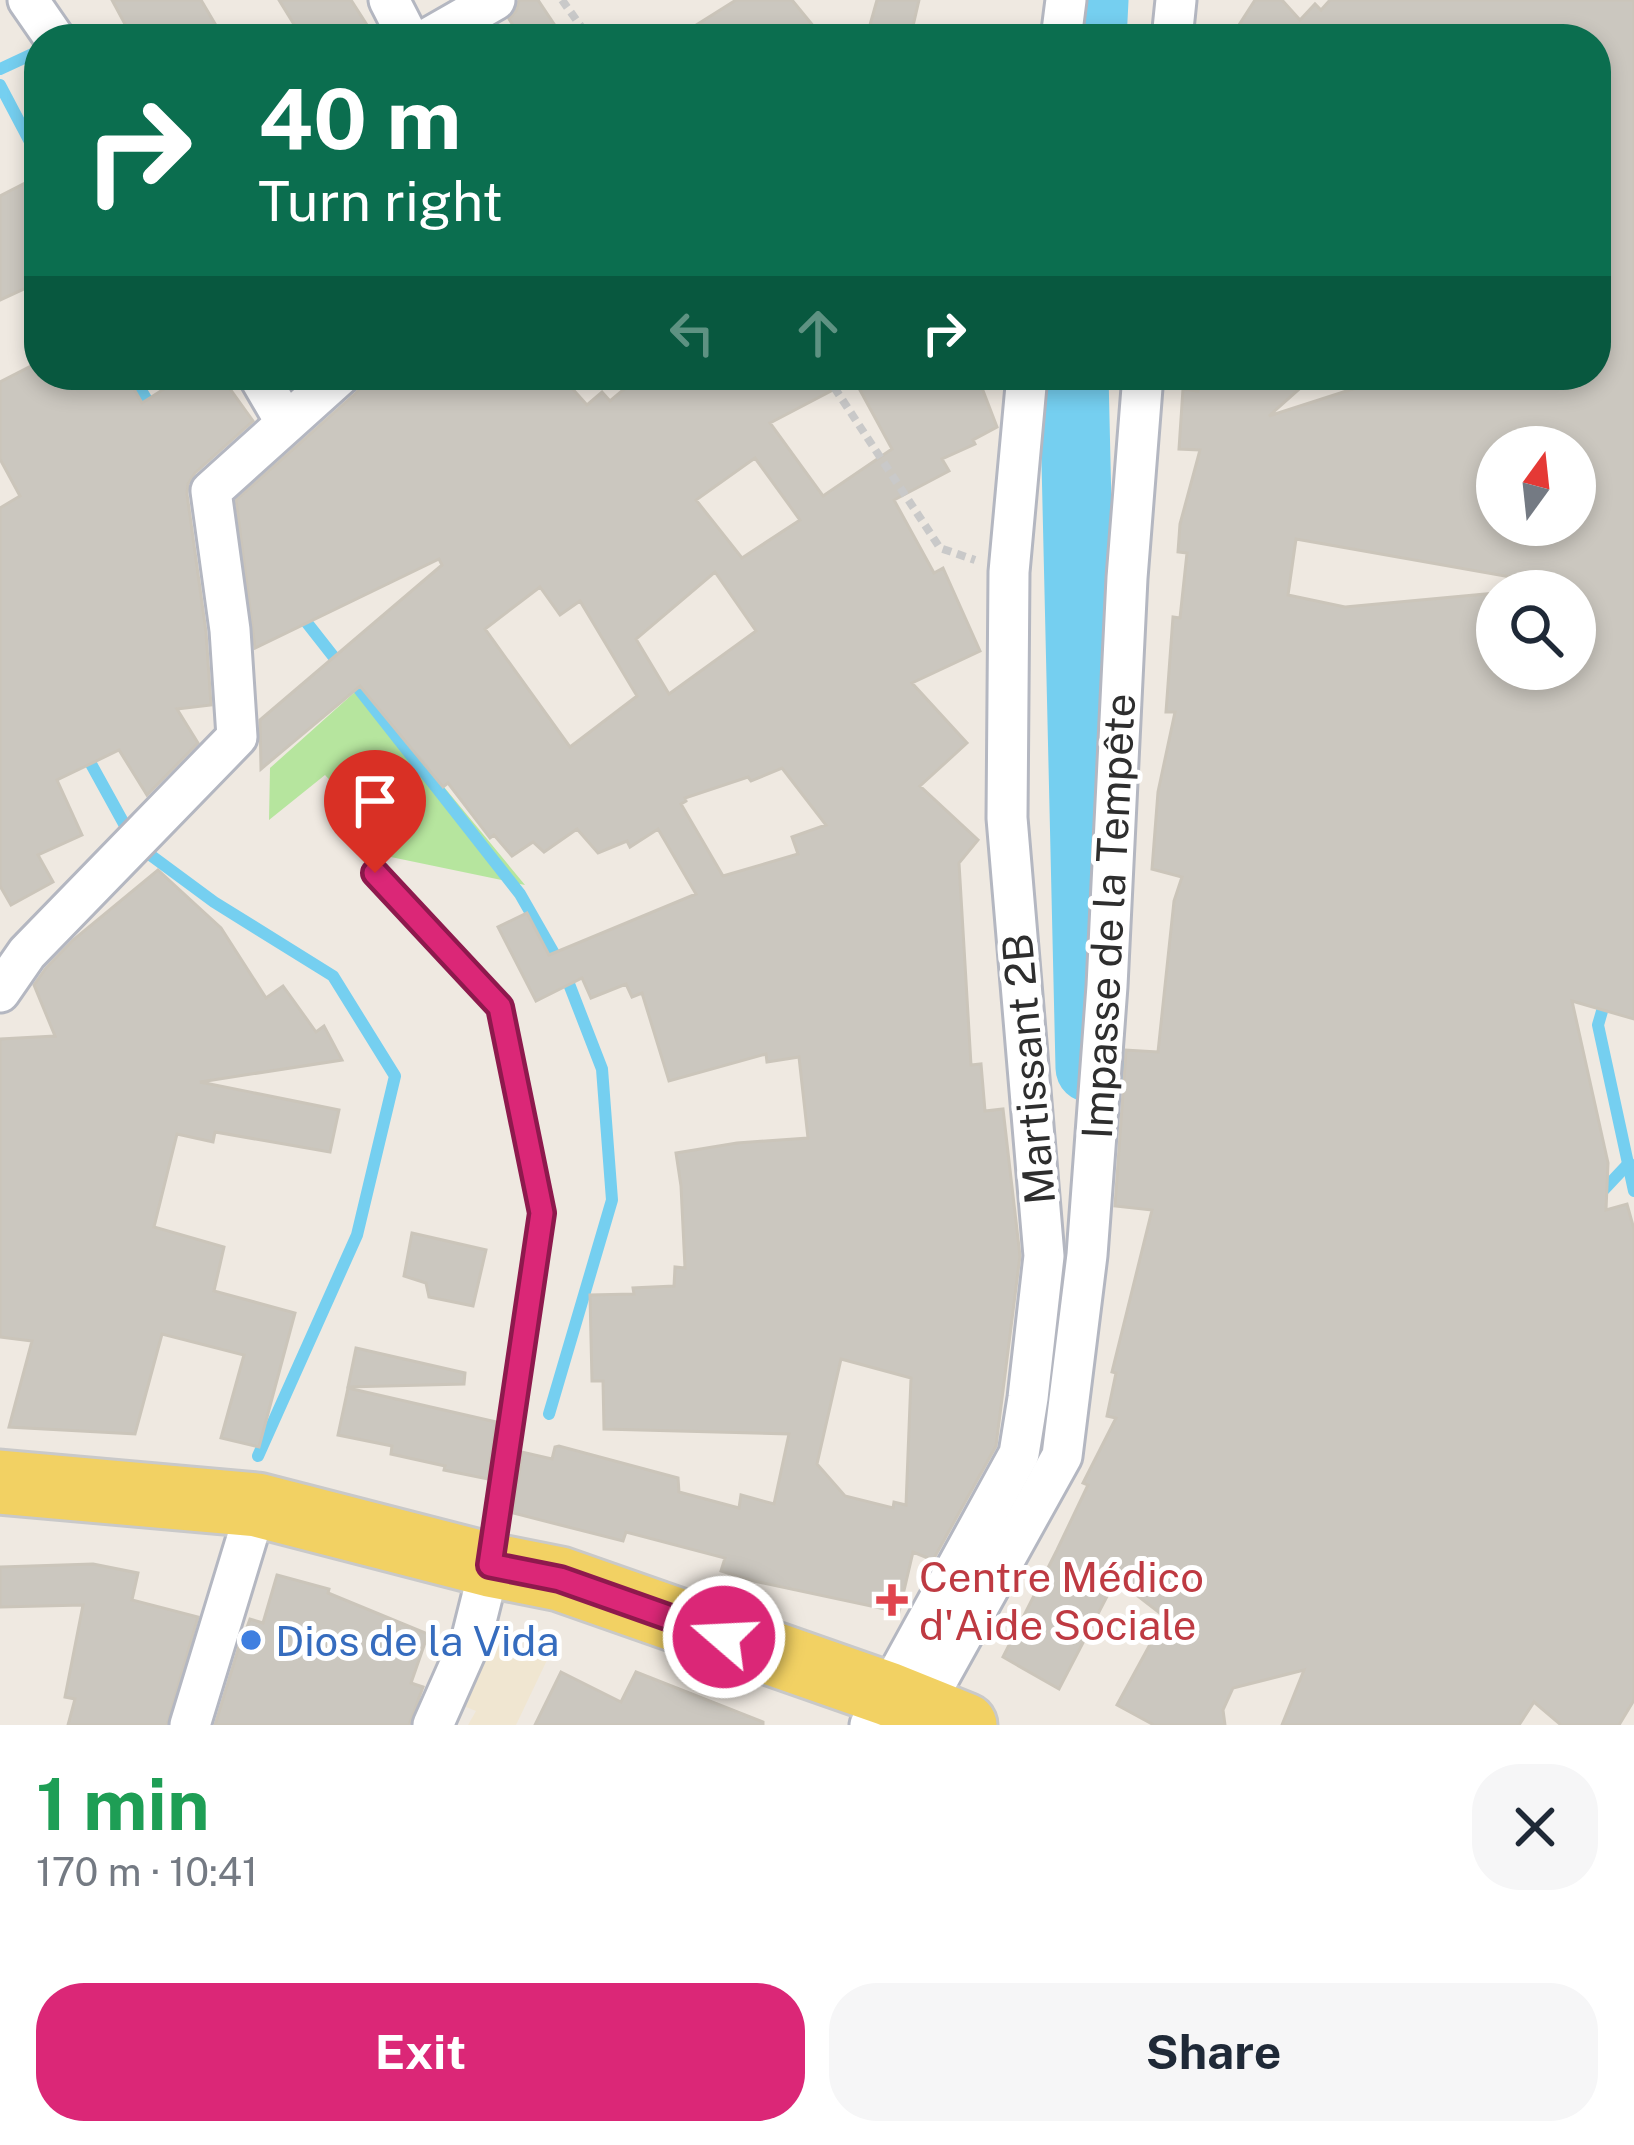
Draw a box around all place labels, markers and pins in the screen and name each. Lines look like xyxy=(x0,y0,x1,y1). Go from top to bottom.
pin xyxy=(324,750,426,873)
place label: Centre Médico d'Aide Sociale xyxy=(919,1552,1204,1649)
marker: Centre Médico d'Aide Sociale xyxy=(876,1584,908,1616)
place label: Dios de la Vida xyxy=(275,1616,560,1665)
marker: Dios de la Vida xyxy=(238,1627,264,1653)

